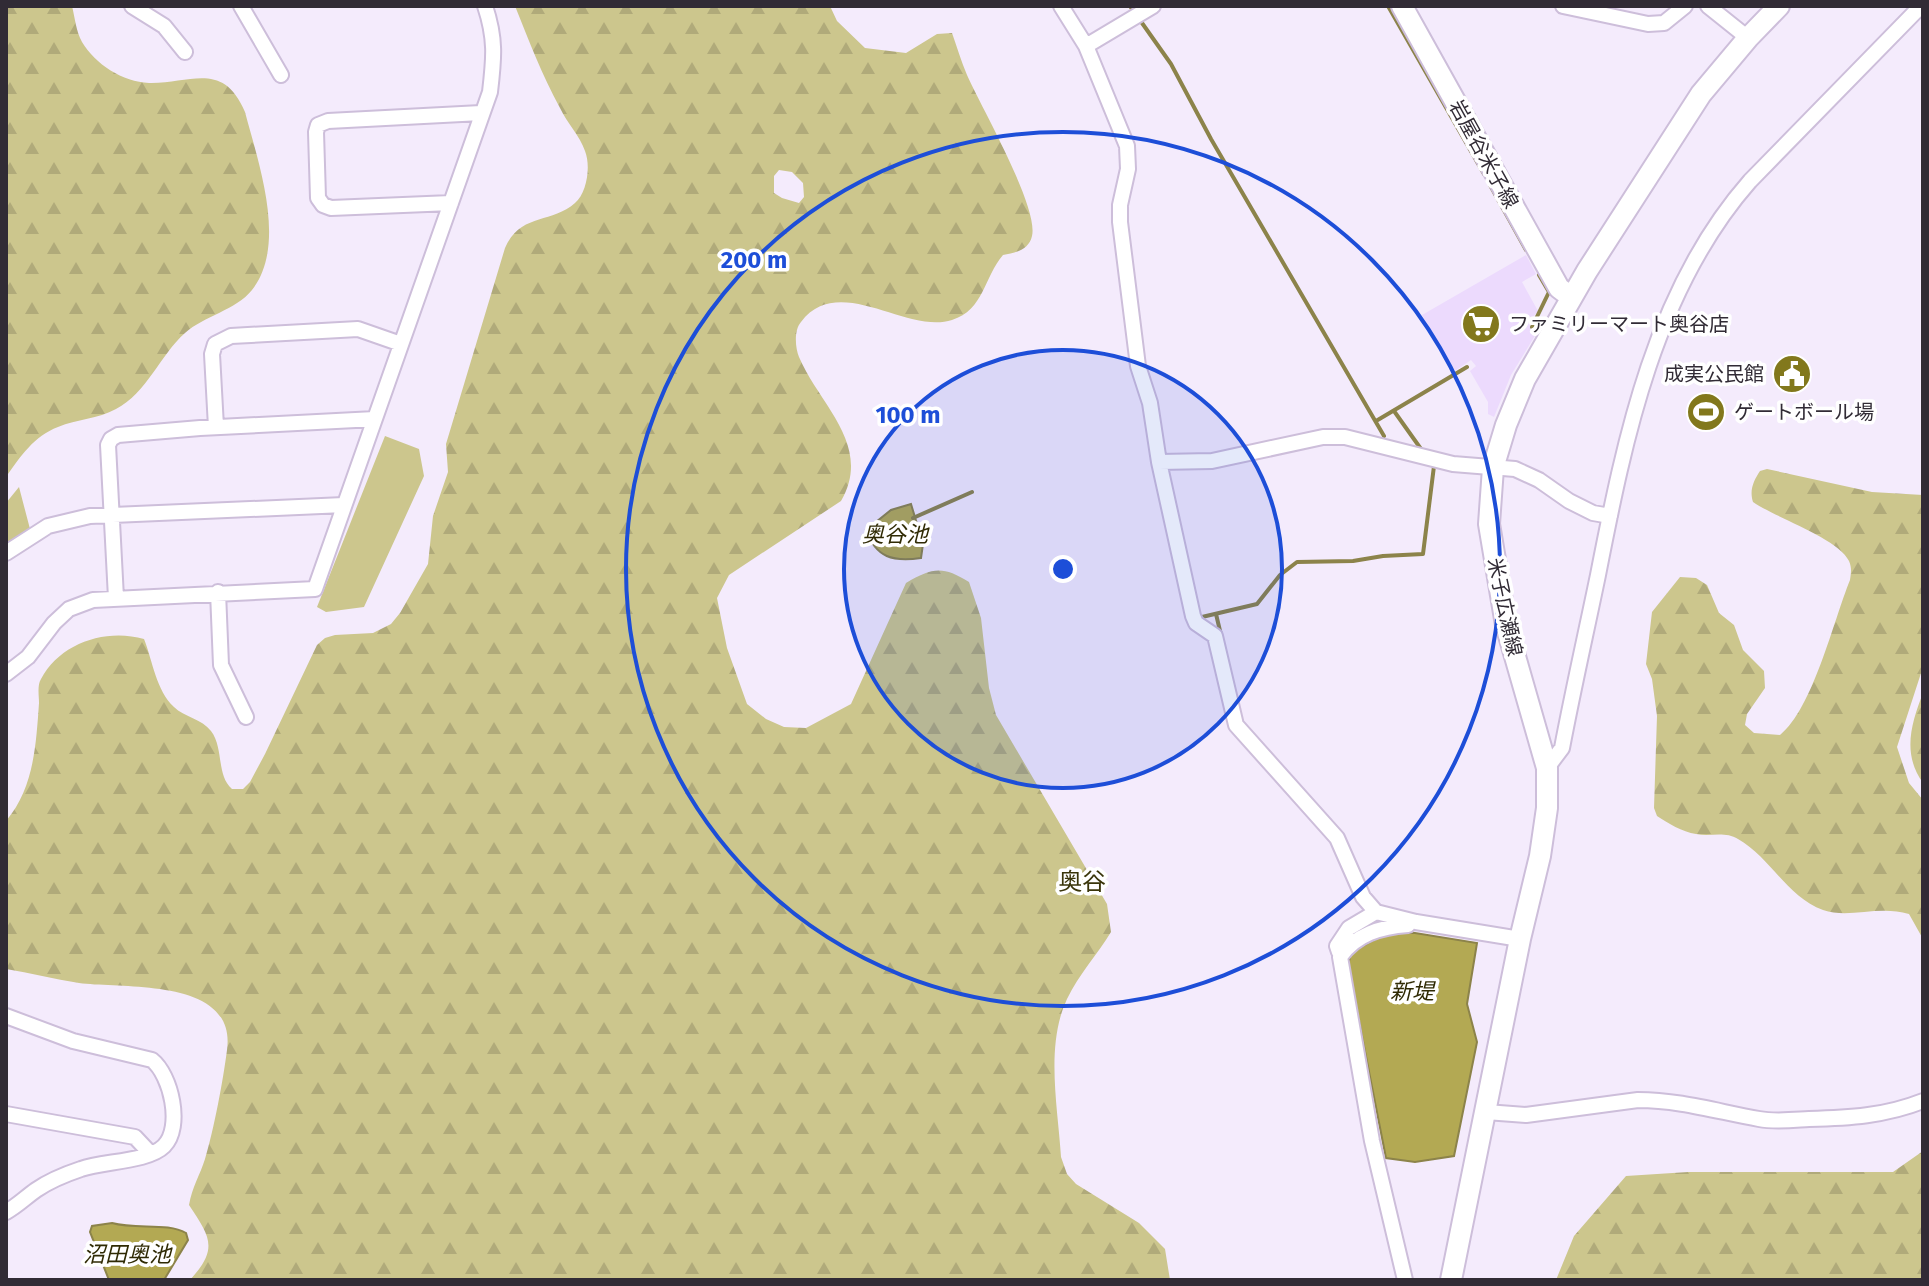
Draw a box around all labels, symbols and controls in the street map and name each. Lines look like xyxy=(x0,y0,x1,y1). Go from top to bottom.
street label: 岩屋谷米子線 xyxy=(1444,96,1524,212)
text: 200 m xyxy=(721,246,787,274)
supermarket icon: ファミリーマート奥谷店 xyxy=(1460,303,1502,345)
place label: ファミリーマート奥谷店 xyxy=(1509,312,1729,336)
public building icon: 成実公民館 xyxy=(1771,353,1813,395)
place label: 成実公民館 xyxy=(1664,362,1764,386)
sports icon: ゲートボール場 xyxy=(1685,391,1727,433)
place label: ゲートボール場 xyxy=(1734,400,1874,424)
text: 100 m xyxy=(875,401,941,429)
water label: 奥谷池 xyxy=(862,521,930,548)
centre of rings xyxy=(1049,555,1077,583)
street label: 米子広瀬線 xyxy=(1483,556,1527,658)
district label: 奥谷 xyxy=(1058,868,1106,896)
water label: 新堤 xyxy=(1390,978,1436,1005)
water label: 沼田奥池 xyxy=(83,1241,173,1268)

